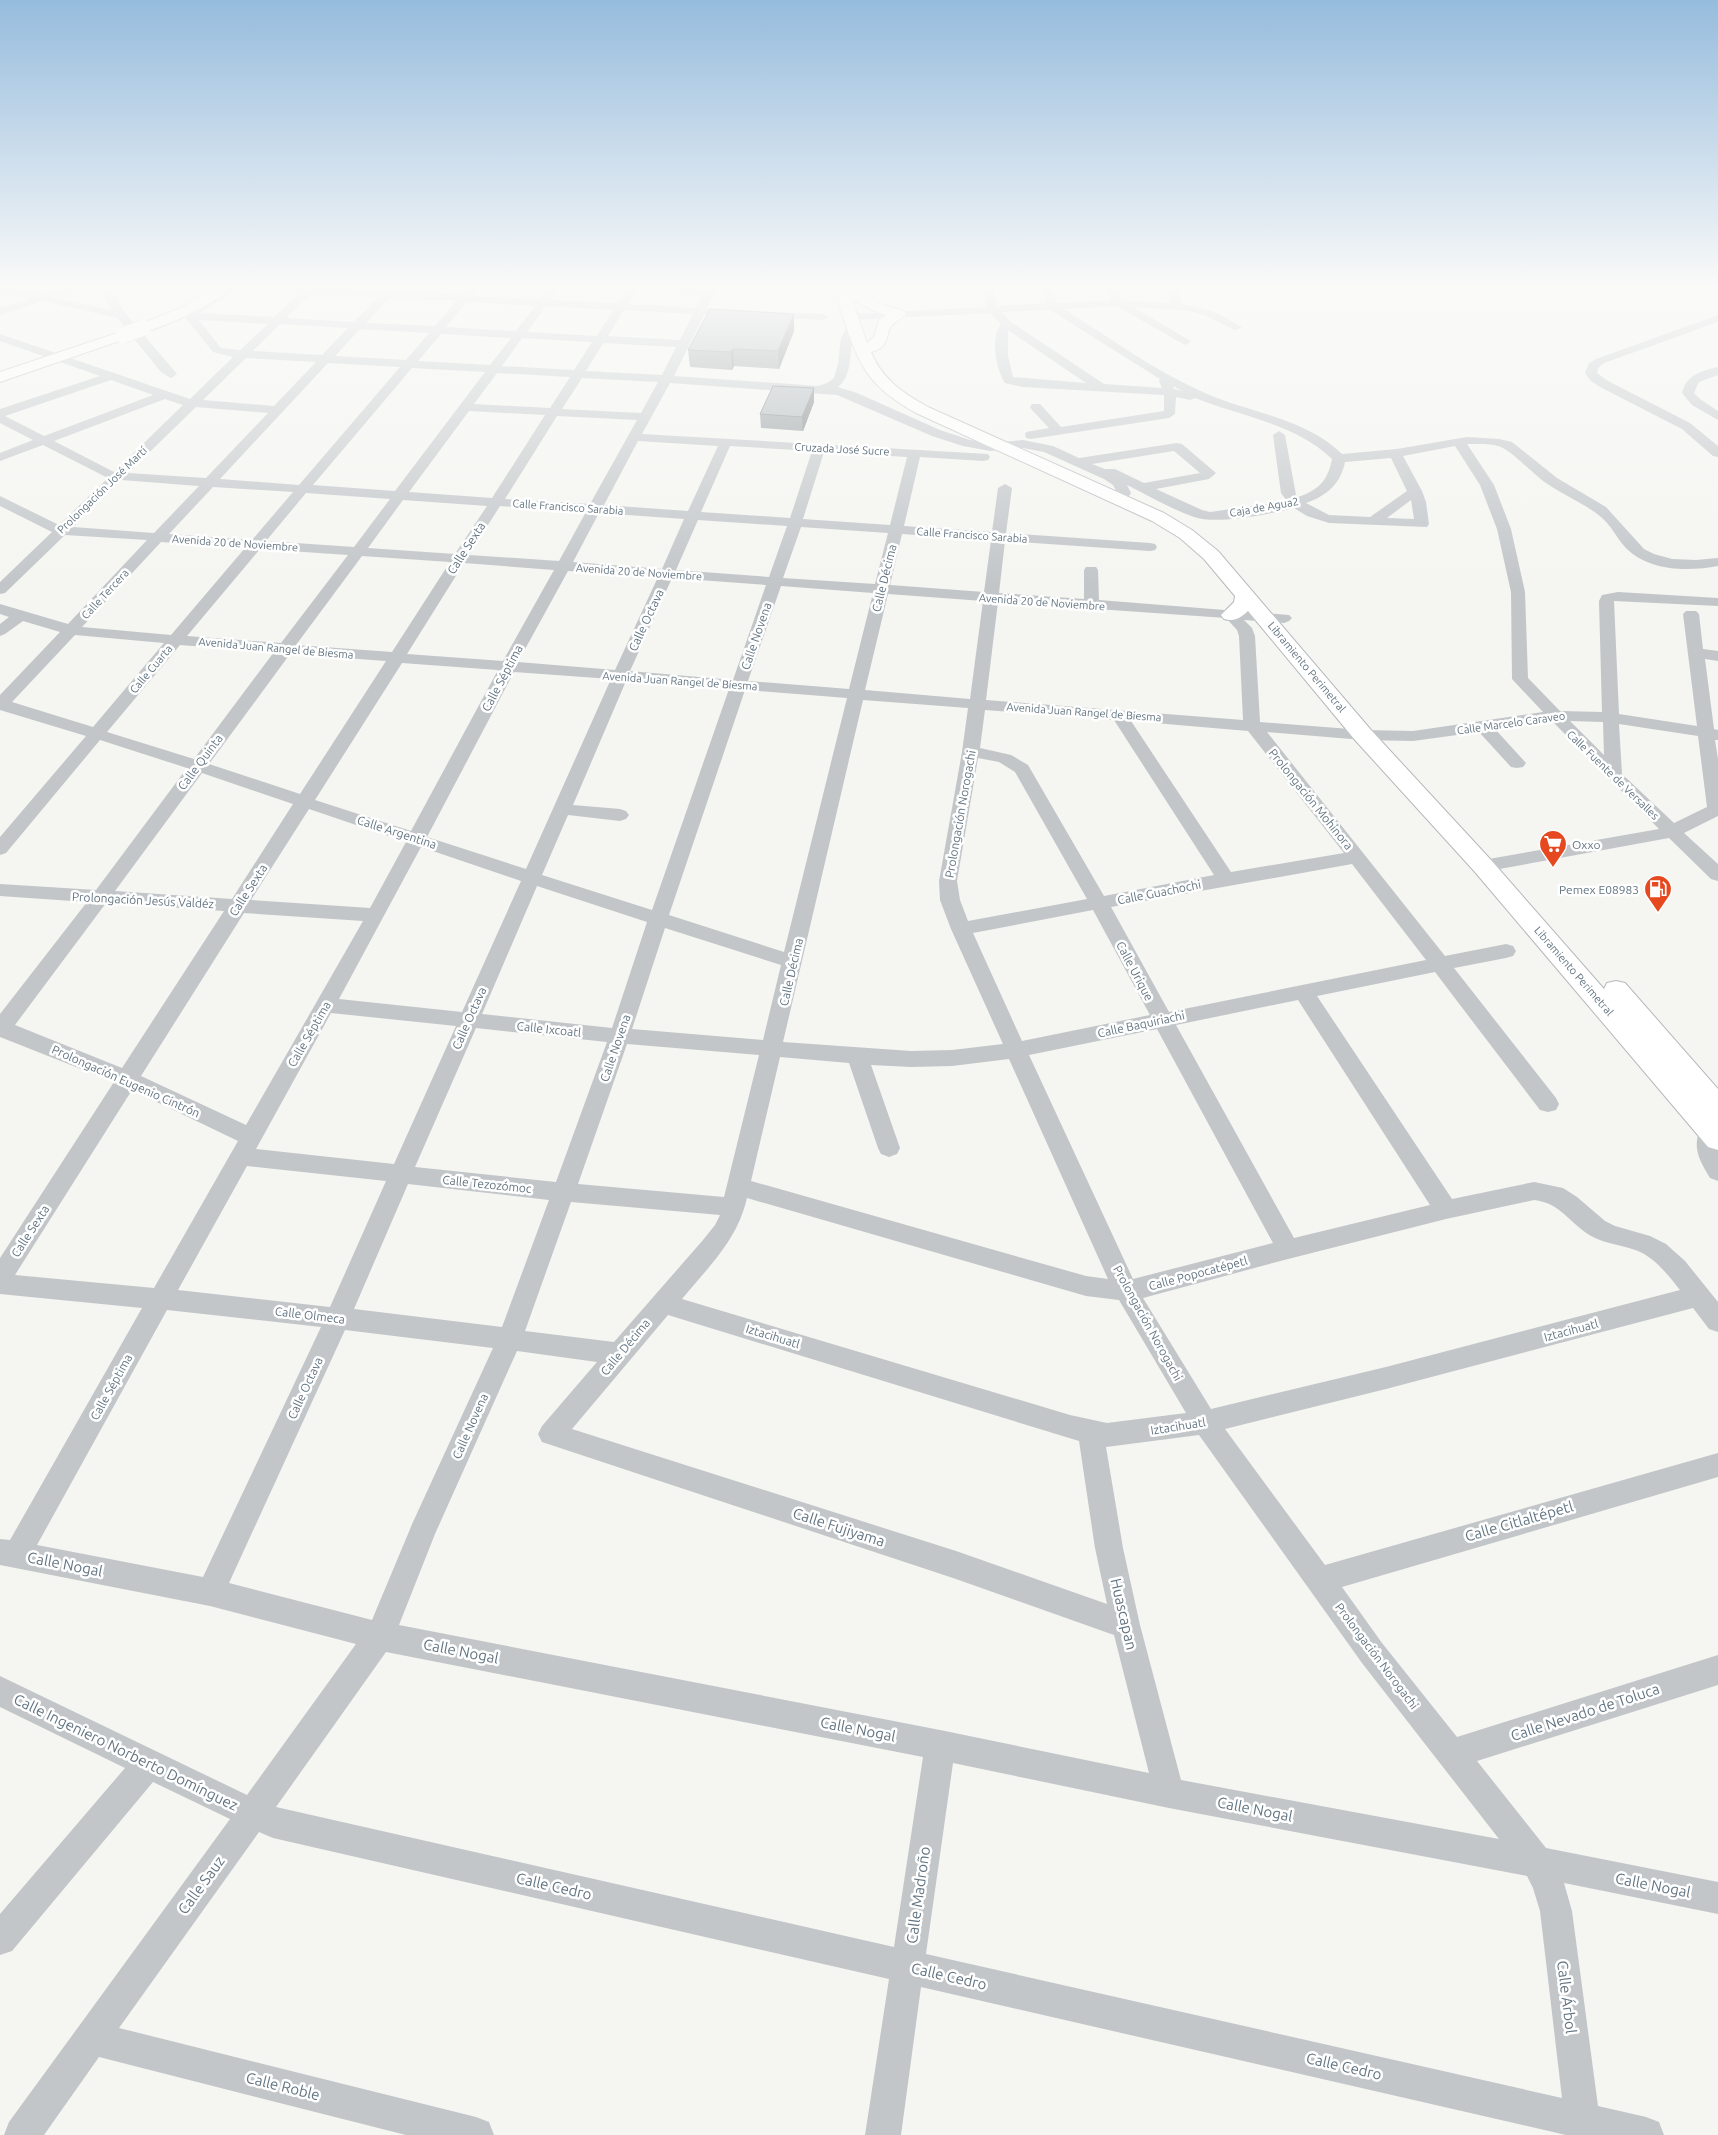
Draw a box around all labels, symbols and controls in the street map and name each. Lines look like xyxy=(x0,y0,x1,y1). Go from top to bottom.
street label: Cruzada José Sucre xyxy=(794,441,890,457)
street label: Prolongación José Martí xyxy=(55,444,149,536)
street label: Caja de Agua2 xyxy=(1229,495,1299,519)
street label: Calle Francisco Sarabia xyxy=(512,497,624,517)
street label: Calle Sexta xyxy=(444,520,488,576)
street label: Calle Francisco Sarabia xyxy=(916,525,1028,545)
street label: Avenida 20 de Noviembre xyxy=(171,533,299,553)
street label: Calle Décima xyxy=(869,543,899,613)
street label: Avenida 20 de Noviembre xyxy=(575,562,703,582)
street label: Calle Tercera xyxy=(79,567,131,621)
street label: Calle Octava xyxy=(626,587,666,653)
street label: Avenida 20 de Noviembre xyxy=(978,592,1106,612)
street label: Calle Novena xyxy=(738,601,774,671)
street label: Libramiento Perimetral xyxy=(1266,619,1348,715)
street label: Avenida Juan Rangel de Biesma xyxy=(198,635,354,661)
street label: Calle Cuarta xyxy=(127,642,175,696)
street label: Calle Séptima xyxy=(479,643,525,713)
street label: Avenida Juan Rangel de Biesma xyxy=(602,670,758,692)
street label: Avenida Juan Rangel de Biesma xyxy=(1006,701,1162,723)
street label: Calle Marcelo Caraveo xyxy=(1456,709,1566,737)
street label: Calle Fuente de Versalles xyxy=(1565,728,1661,822)
street label: Calle Quinta xyxy=(175,732,225,792)
street label: Prolongación Mohinora xyxy=(1266,746,1356,852)
street label: Prolongación Norogachi xyxy=(942,749,978,879)
street label: Calle Argentina xyxy=(356,813,438,851)
supermarket icon: Oxxo xyxy=(1538,829,1568,868)
place label: Oxxo xyxy=(1572,838,1601,851)
street label: Calle Sexta xyxy=(226,862,270,918)
fuel station icon: Pemex E08983 xyxy=(1643,874,1673,913)
street label: Calle Guachochi xyxy=(1116,877,1202,906)
place label: Pemex E08983 xyxy=(1559,883,1639,896)
street label: Prolongación Jesús Valdéz xyxy=(72,890,215,910)
street label: Libramiento Perimetral xyxy=(1532,924,1616,1018)
street label: Calle Décima xyxy=(777,937,805,1007)
street label: Calle Urique xyxy=(1114,939,1156,1003)
street label: Calle Octava xyxy=(449,985,489,1051)
street label: Calle Séptima xyxy=(285,999,333,1069)
street label: Calle Baquiriachi xyxy=(1096,1008,1186,1040)
street label: Calle Novena xyxy=(597,1013,633,1083)
street label: Calle Ixcoatl xyxy=(516,1019,582,1039)
street label: Prolongación Eugenio Cintrón xyxy=(50,1042,202,1120)
street label: Calle Tezozómoc xyxy=(442,1173,533,1195)
street label: Calle Sexta xyxy=(8,1203,52,1259)
street label: Calle Popocatépetl xyxy=(1147,1254,1249,1292)
street label: Prolongación Norogachi xyxy=(1111,1263,1185,1383)
street label: Calle Olmeca xyxy=(274,1304,346,1326)
street label: Calle Décima xyxy=(598,1316,652,1378)
street label: Iztacihuatl xyxy=(1542,1317,1600,1343)
street label: Iztacihuatl xyxy=(744,1322,802,1350)
street label: Calle Séptima xyxy=(88,1352,134,1422)
street label: Calle Octava xyxy=(285,1355,325,1421)
street label: Calle Novena xyxy=(450,1391,490,1461)
street label: Iztacihuatl xyxy=(1149,1415,1207,1437)
street label: Calle Citlaltépetl xyxy=(1463,1497,1575,1545)
street label: Calle Fujiyama xyxy=(791,1504,887,1550)
street label: Calle Nogal xyxy=(26,1548,104,1580)
street label: Huascapan xyxy=(1108,1577,1140,1651)
street label: Prolongación Norogachi xyxy=(1333,1600,1421,1712)
street label: Calle Nogal xyxy=(422,1635,500,1667)
street label: Calle Nevado de Toluca xyxy=(1508,1680,1662,1744)
street label: Calle Ingeniero Norberto Domínguez xyxy=(11,1690,241,1814)
street label: Calle Nogal xyxy=(819,1713,897,1745)
street label: Calle Nogal xyxy=(1216,1793,1294,1825)
street label: Calle Madroño xyxy=(903,1845,933,1945)
street label: Calle Sauz xyxy=(174,1853,228,1917)
street label: Calle Cedro xyxy=(514,1869,594,1903)
street label: Calle Nogal xyxy=(1614,1869,1692,1901)
street label: Calle Cedro xyxy=(909,1959,989,1993)
street label: Calle Árbol xyxy=(1554,1960,1580,2035)
street label: Calle Cedro xyxy=(1304,2049,1384,2083)
street label: Calle Roble xyxy=(244,2069,322,2103)

